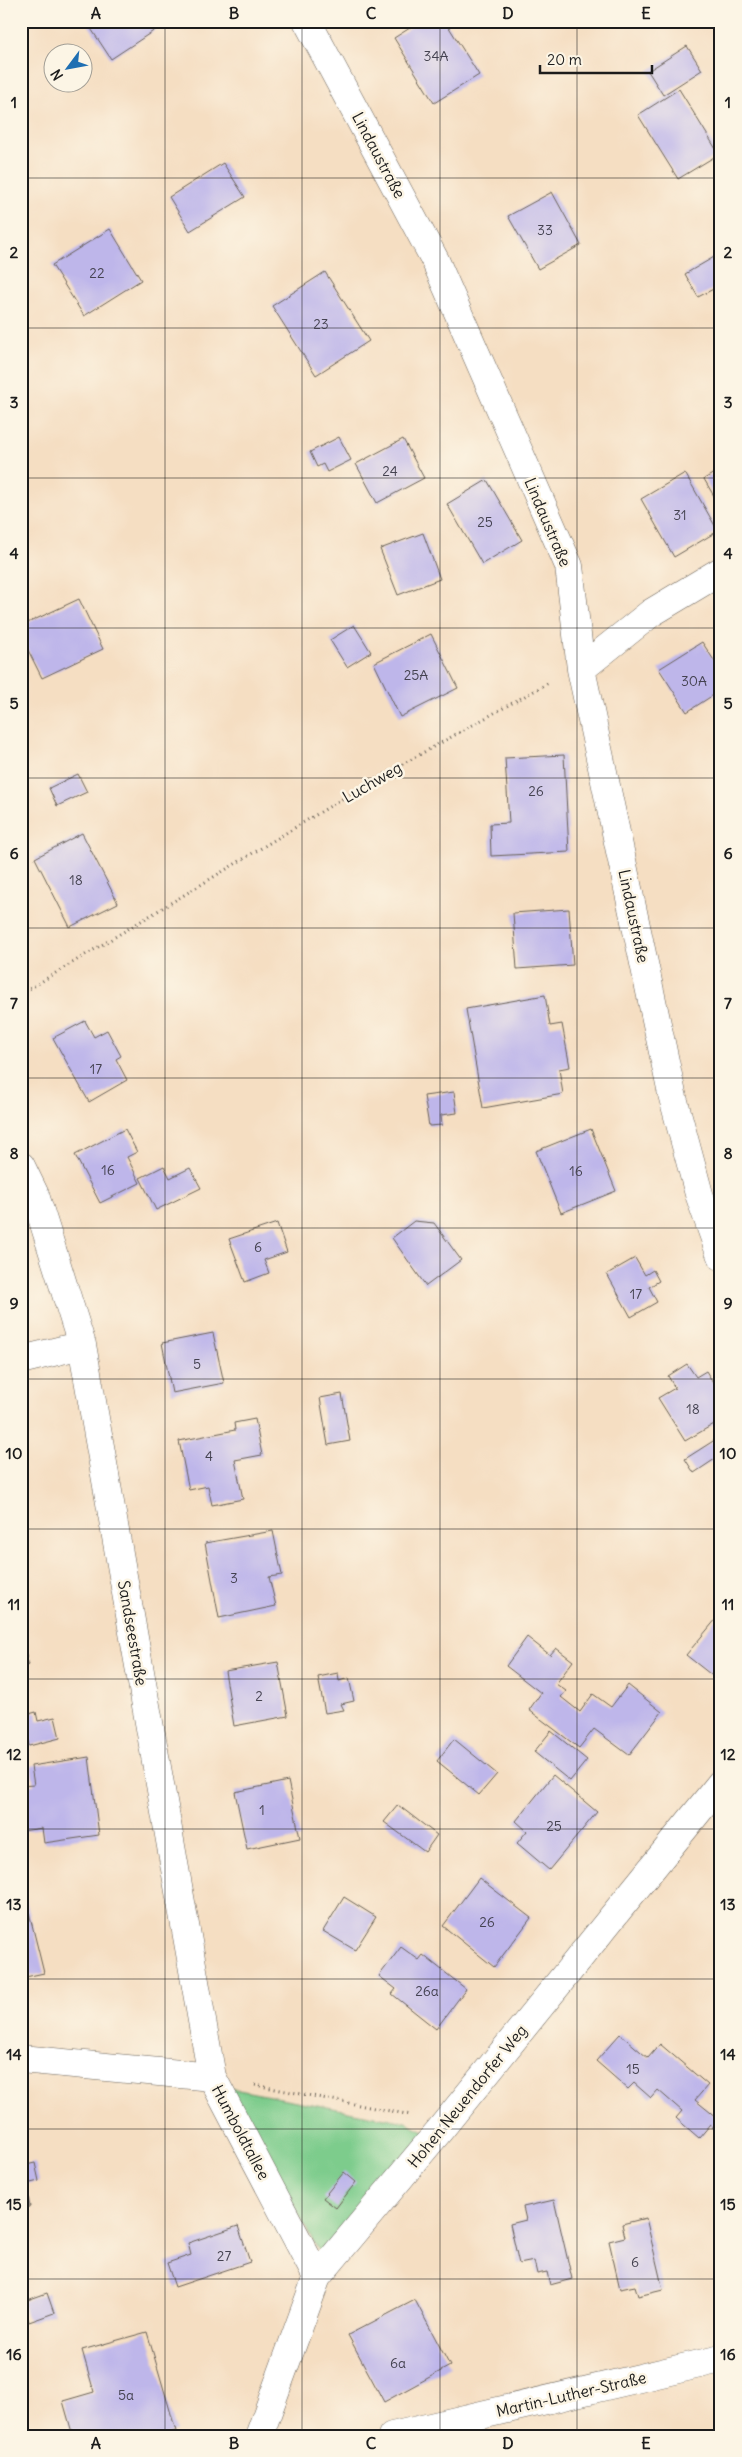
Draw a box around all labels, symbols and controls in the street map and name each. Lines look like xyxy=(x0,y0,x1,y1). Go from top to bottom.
text: A xyxy=(91,3,101,23)
text: B xyxy=(229,3,240,23)
text: C xyxy=(366,3,377,23)
text: D xyxy=(502,3,514,23)
text: E xyxy=(641,3,651,23)
north arrow xyxy=(42,42,92,92)
scale bar xyxy=(540,42,652,74)
house number: 34A xyxy=(423,47,449,65)
text: 20 m xyxy=(547,50,582,69)
text: N xyxy=(47,66,67,84)
text: 1 xyxy=(11,92,17,112)
text: 1 xyxy=(725,92,731,112)
street label: Lindaustraße xyxy=(348,108,410,202)
house number: 33 xyxy=(537,221,553,239)
text: 2 xyxy=(10,242,19,262)
text: 2 xyxy=(724,242,733,262)
house number: 22 xyxy=(89,264,105,282)
house number: 23 xyxy=(313,315,329,333)
text: 3 xyxy=(9,392,19,412)
text: 3 xyxy=(723,392,733,412)
house number: 24 xyxy=(382,462,398,480)
street label: Lindaustraße xyxy=(520,474,576,570)
house number: 31 xyxy=(673,506,687,524)
house number: 25 xyxy=(477,513,493,531)
text: 4 xyxy=(9,543,19,563)
text: 4 xyxy=(723,543,733,563)
house number: 25A xyxy=(404,666,428,684)
house number: 30A xyxy=(681,672,707,690)
text: 5 xyxy=(9,693,19,713)
text: 5 xyxy=(723,693,733,713)
street label: Luchweg xyxy=(339,757,405,807)
house number: 26 xyxy=(528,782,544,800)
text: 6 xyxy=(9,843,19,863)
text: 6 xyxy=(723,843,733,863)
street label: Lindaustraße xyxy=(614,868,654,964)
house number: 18 xyxy=(69,871,83,889)
text: 7 xyxy=(10,993,18,1013)
text: 7 xyxy=(724,993,732,1013)
house number: 17 xyxy=(90,1060,102,1078)
text: 8 xyxy=(9,1143,19,1163)
text: 8 xyxy=(723,1143,733,1163)
house number: 16 xyxy=(101,1161,115,1179)
house number: 16 xyxy=(569,1162,583,1180)
house number: 6 xyxy=(254,1238,262,1256)
house number: 17 xyxy=(630,1285,642,1303)
text: 9 xyxy=(9,1293,19,1313)
text: 9 xyxy=(723,1293,733,1313)
house number: 5 xyxy=(193,1355,201,1373)
house number: 18 xyxy=(686,1400,700,1418)
text: 10 xyxy=(6,1443,22,1463)
text: 10 xyxy=(720,1443,736,1463)
house number: 4 xyxy=(205,1447,213,1465)
house number: 3 xyxy=(230,1569,238,1587)
street label: Sandseestraße xyxy=(114,1579,152,1687)
text: 11 xyxy=(8,1594,20,1614)
text: 11 xyxy=(722,1594,734,1614)
house number: 2 xyxy=(255,1687,263,1705)
text: 12 xyxy=(6,1744,22,1764)
text: 12 xyxy=(720,1744,736,1764)
house number: 1 xyxy=(259,1801,265,1819)
house number: 25 xyxy=(546,1817,562,1835)
text: 13 xyxy=(6,1894,22,1914)
text: 13 xyxy=(720,1894,736,1914)
house number: 26 xyxy=(479,1913,495,1931)
house number: 26a xyxy=(415,1982,439,2000)
street label: Hohen Neuendorfer Weg xyxy=(403,2020,531,2172)
text: 14 xyxy=(6,2044,22,2064)
text: 14 xyxy=(720,2044,736,2064)
house number: 15 xyxy=(626,2060,640,2078)
street label: Humboldtallee xyxy=(208,2081,274,2183)
text: 15 xyxy=(6,2194,22,2214)
text: 15 xyxy=(720,2194,736,2214)
house number: 27 xyxy=(217,2247,231,2265)
house number: 6 xyxy=(631,2253,639,2271)
text: 16 xyxy=(6,2344,22,2364)
text: 16 xyxy=(720,2344,736,2364)
house number: 6a xyxy=(390,2354,406,2372)
street label: Martin-Luther-Straße xyxy=(494,2367,648,2421)
house number: 5a xyxy=(118,2386,134,2404)
text: A xyxy=(91,2433,101,2453)
text: B xyxy=(229,2433,240,2453)
text: C xyxy=(366,2433,377,2453)
text: D xyxy=(502,2433,514,2453)
text: E xyxy=(641,2433,651,2453)

